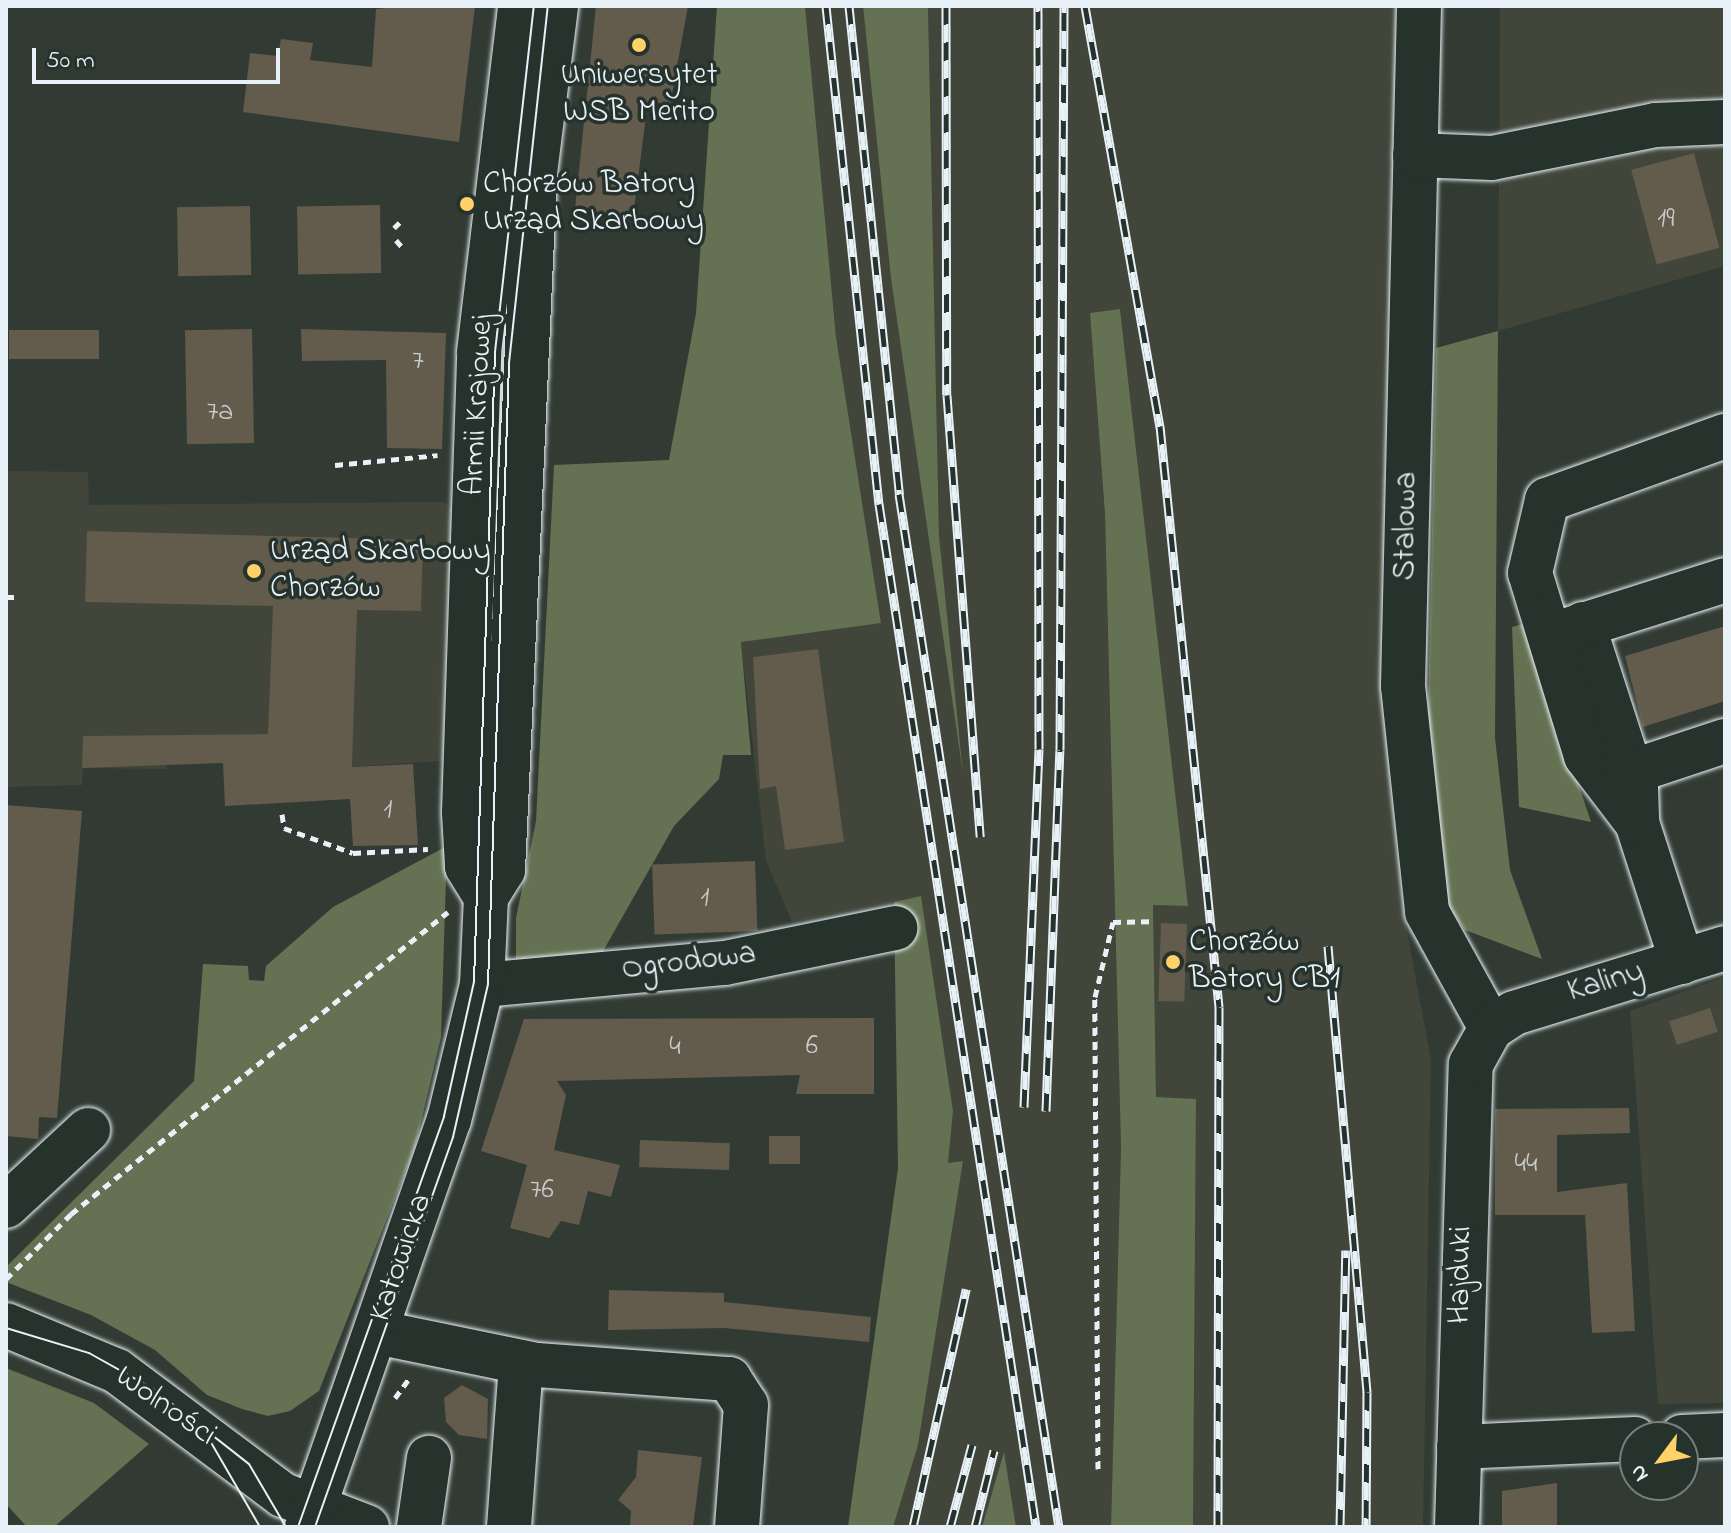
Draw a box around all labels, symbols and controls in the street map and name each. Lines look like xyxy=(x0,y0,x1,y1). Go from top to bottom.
scale bar xyxy=(36,32,284,82)
marker: Uniwersytet WSB Merito xyxy=(630,36,648,54)
text: 50 m xyxy=(46,44,95,79)
place label: Uniwersytet WSB Merito xyxy=(561,58,717,133)
place label: Chorzów Batory Urząd Skarbowy xyxy=(483,167,704,242)
marker: Chorzów Batory Urząd Skarbowy xyxy=(458,195,476,213)
house number: 19 xyxy=(1657,203,1675,237)
street label: Armii Krajowej xyxy=(455,313,503,497)
house number: 7 xyxy=(412,345,424,379)
house number: 7a xyxy=(207,396,233,430)
street label: Stalowa xyxy=(1387,471,1427,581)
place label: Urząd Skarbowy Chorzów xyxy=(270,534,491,609)
marker: Urząd Skarbowy Chorzów xyxy=(245,562,263,580)
house number: 1 xyxy=(384,794,392,828)
house number: 1 xyxy=(701,882,709,916)
place label: Chorzów Batory CB1 xyxy=(1189,925,1340,1000)
street label: Ogrodowa xyxy=(620,936,758,990)
marker: Chorzów Batory CB1 xyxy=(1164,953,1182,971)
street label: Kaliny xyxy=(1563,954,1649,1012)
house number: 6 xyxy=(806,1030,818,1064)
house number: 4 xyxy=(669,1031,681,1065)
house number: 44 xyxy=(1514,1148,1538,1182)
house number: 76 xyxy=(530,1174,554,1208)
street label: Katowicka xyxy=(362,1189,442,1327)
street label: Hajduki xyxy=(1442,1226,1482,1324)
street label: Wolności xyxy=(107,1358,223,1456)
north arrow xyxy=(1619,1421,1699,1501)
text: N xyxy=(1623,1458,1658,1487)

